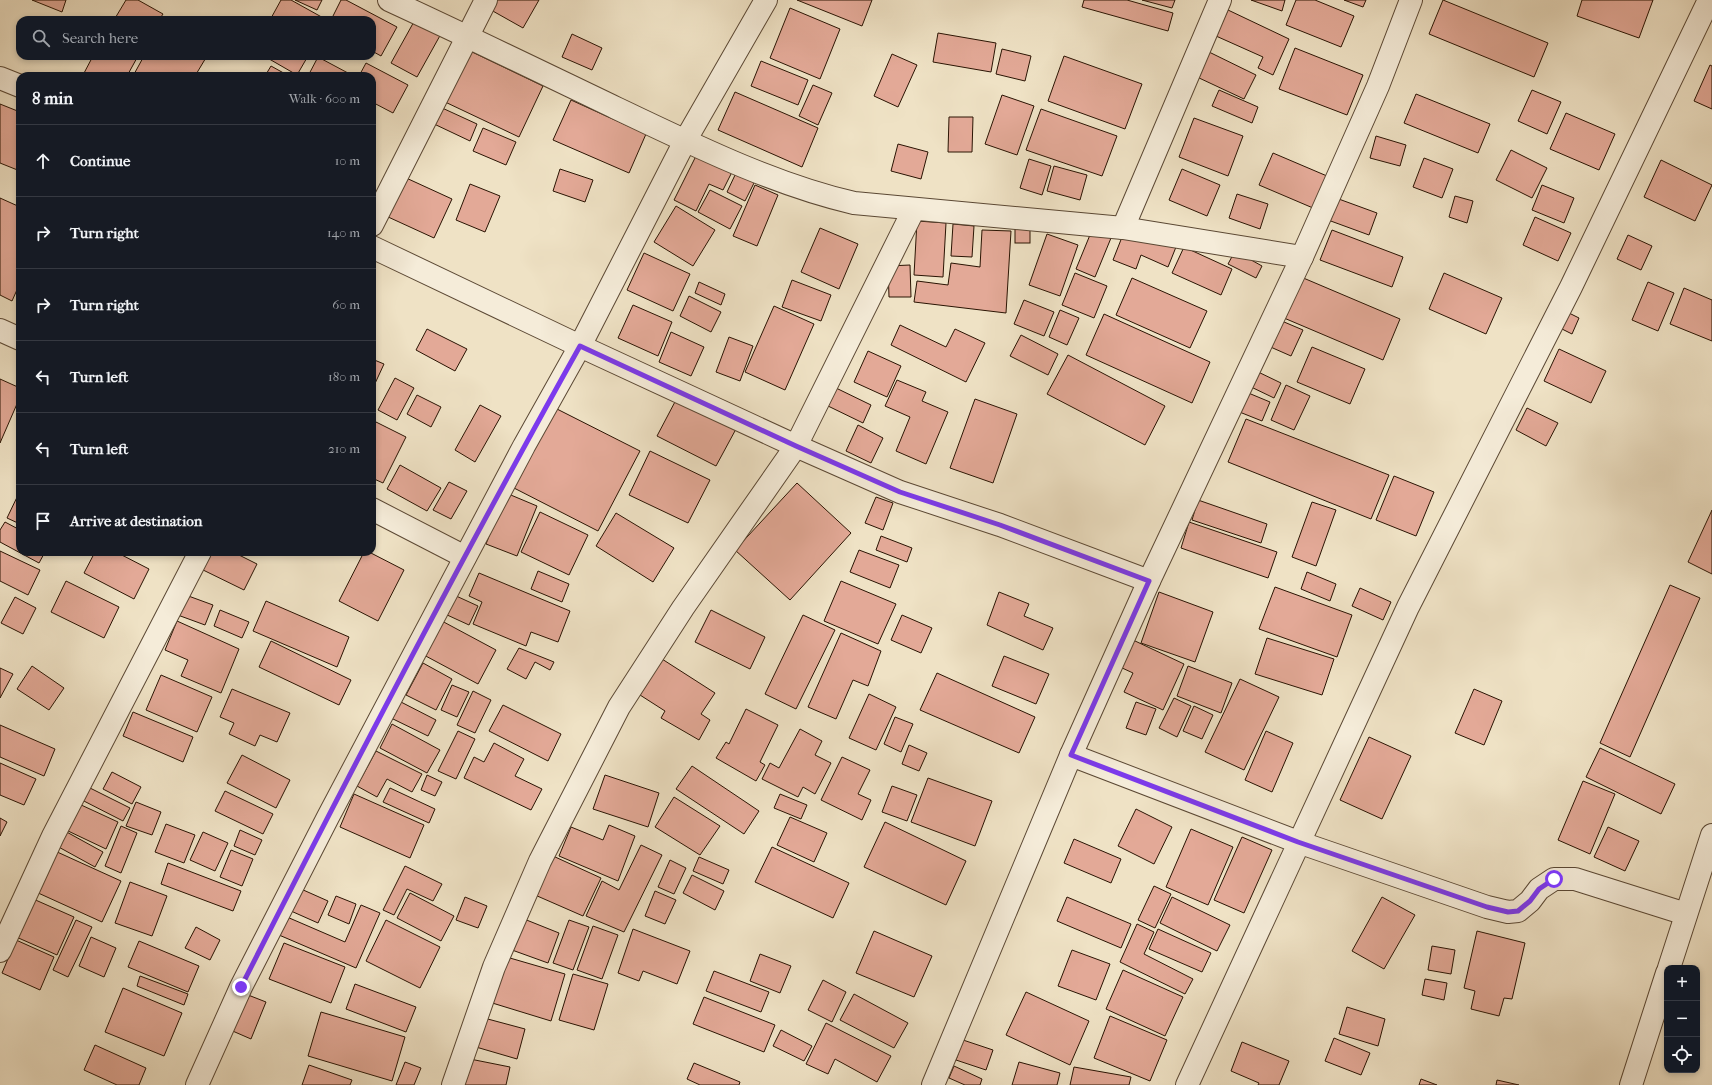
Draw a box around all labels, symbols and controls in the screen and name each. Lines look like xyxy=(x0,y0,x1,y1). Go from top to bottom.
search box xyxy=(16,16,376,60)
icon: search xyxy=(30,27,52,49)
text: Search here xyxy=(62,29,138,47)
text: 8 min xyxy=(32,88,73,108)
text: Walk · 600 m xyxy=(289,91,360,106)
icon: ahead xyxy=(32,150,54,172)
text: Continue xyxy=(70,152,130,170)
text: 10 m xyxy=(335,153,360,168)
icon: right xyxy=(32,222,54,244)
text: Turn right xyxy=(70,224,139,242)
text: 140 m xyxy=(327,225,360,240)
icon: right xyxy=(32,294,54,316)
text: Turn right xyxy=(70,296,139,314)
text: 60 m xyxy=(332,297,360,312)
icon: left xyxy=(32,366,54,388)
text: Turn left xyxy=(70,368,128,386)
text: 180 m xyxy=(328,369,360,384)
icon: left xyxy=(32,438,54,460)
text: Turn left xyxy=(70,440,128,458)
text: 210 m xyxy=(328,441,360,456)
icon: arrive xyxy=(32,510,54,532)
text: Arrive at destination xyxy=(70,512,202,530)
route start xyxy=(1545,870,1563,888)
map controls xyxy=(1664,965,1700,1073)
button: + xyxy=(1664,965,1700,1001)
route end xyxy=(232,978,250,996)
button: − xyxy=(1664,1001,1700,1037)
button: locate xyxy=(1664,1037,1700,1073)

